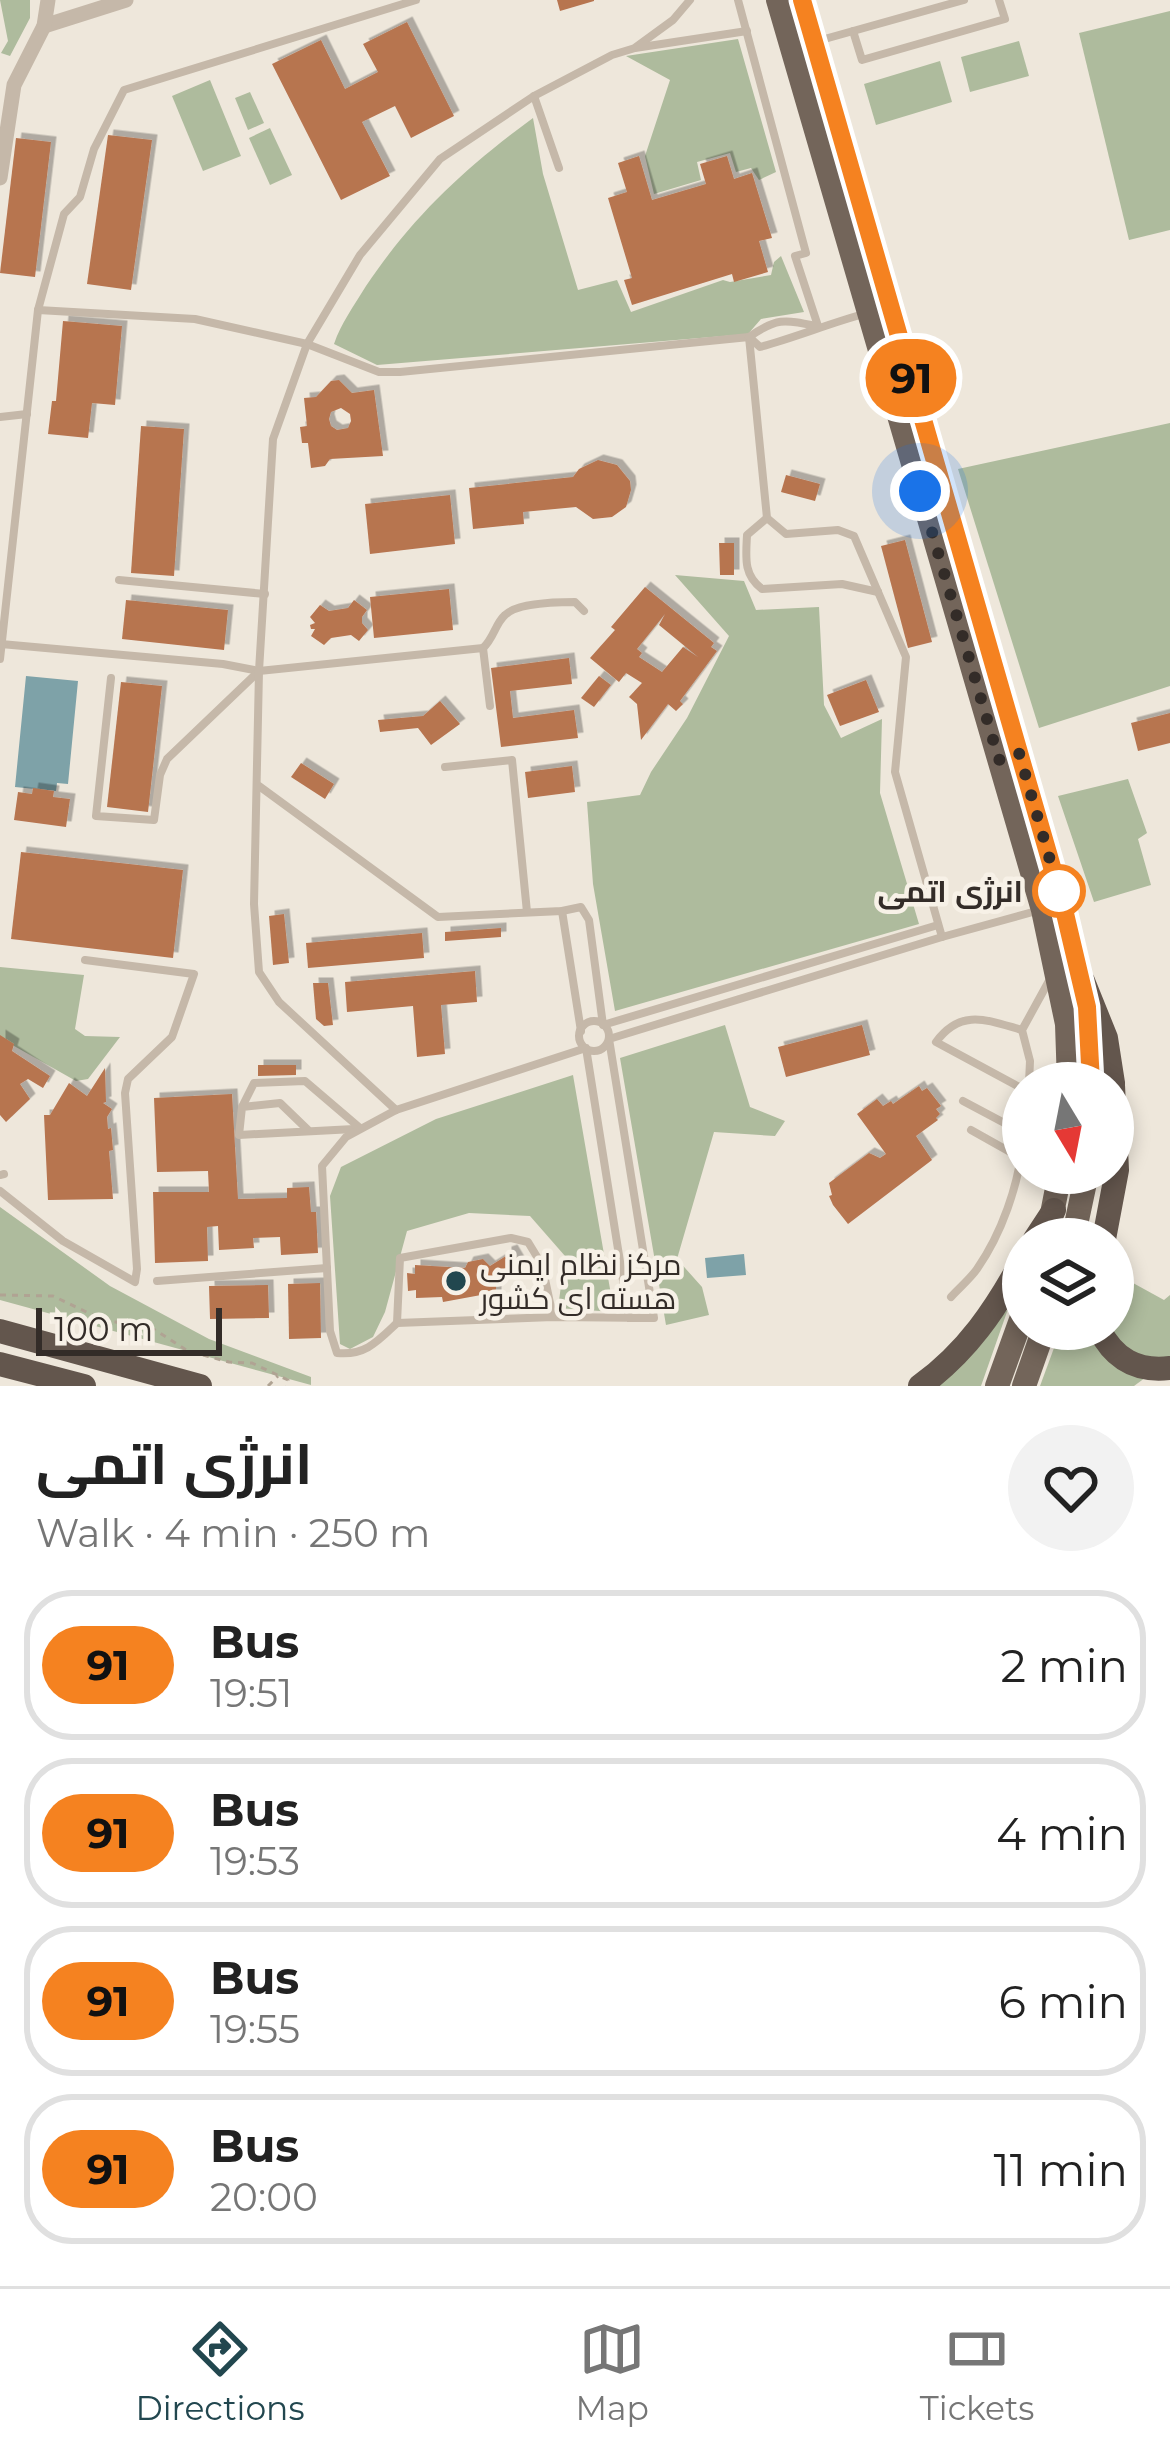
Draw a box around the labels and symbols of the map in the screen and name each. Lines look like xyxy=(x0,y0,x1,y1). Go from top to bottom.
line badge: 91 xyxy=(857,339,965,417)
your location xyxy=(890,461,950,521)
marker: انرژی اتمی xyxy=(1034,866,1084,916)
place label: انرژی اتمی xyxy=(877,873,1023,910)
north arrow xyxy=(1002,1062,1134,1194)
place label: مرکز نظام ایمنی هسته ای کشور xyxy=(478,1246,682,1317)
marker: مرکز نظام ایمنی هسته ای کشور xyxy=(443,1268,469,1294)
scale bar xyxy=(36,1302,222,1355)

